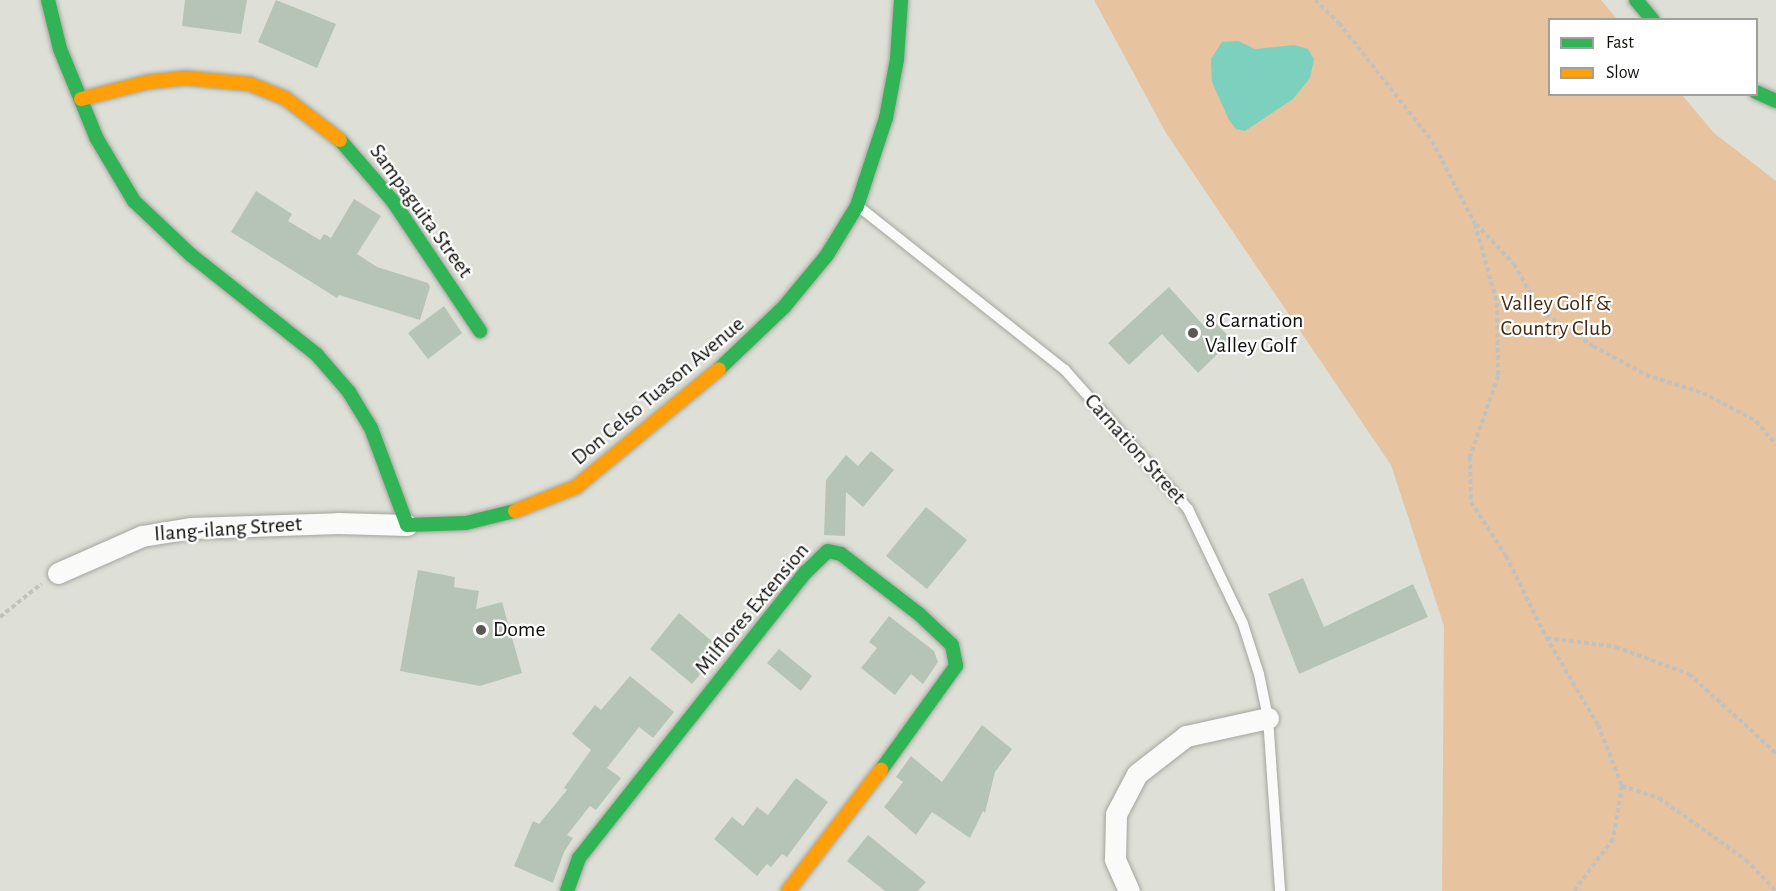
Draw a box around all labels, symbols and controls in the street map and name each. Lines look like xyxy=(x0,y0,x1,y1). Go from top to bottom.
legend xyxy=(1548,18,1758,96)
text: Fast xyxy=(1606,34,1634,52)
text: Slow xyxy=(1606,64,1639,82)
street label: Sampaguita Street xyxy=(364,139,478,283)
park label: Valley Golf & Country Club xyxy=(1501,290,1611,342)
place label: 8 Carnation Valley Golf xyxy=(1205,307,1303,358)
street label: Don Celso Tuason Avenue xyxy=(566,311,750,471)
marker: 8 Carnation Valley Golf xyxy=(1186,326,1200,340)
street label: Carnation Street xyxy=(1078,388,1192,510)
street label: Ilang-ilang Street xyxy=(153,511,303,547)
street label: Milflores Extension xyxy=(689,538,815,680)
place label: Dome xyxy=(493,617,546,643)
marker: Dome xyxy=(474,623,488,637)

